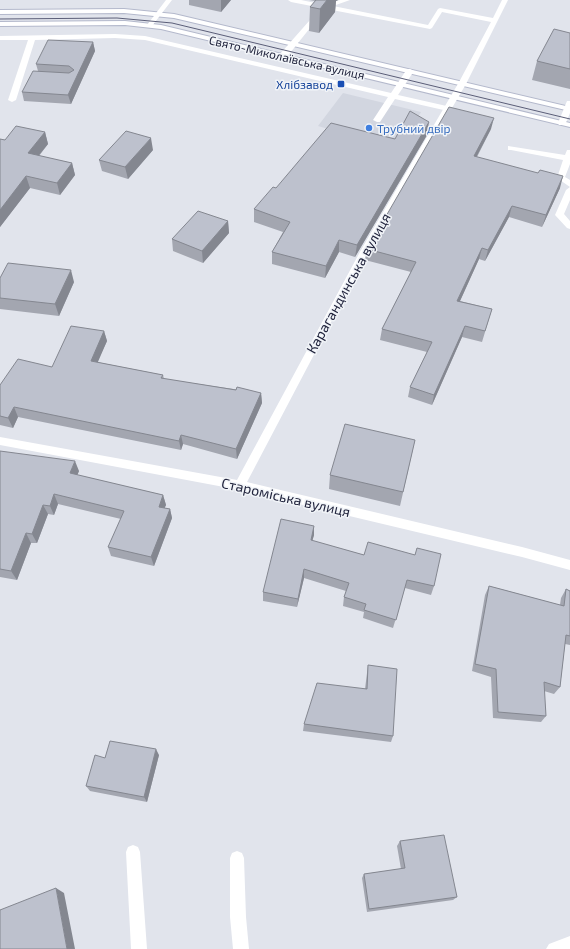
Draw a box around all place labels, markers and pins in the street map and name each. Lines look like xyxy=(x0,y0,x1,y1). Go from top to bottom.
place label: Хлібзавод xyxy=(276,77,333,91)
marker: Хлібзавод xyxy=(336,79,346,89)
place label: Трубний двір xyxy=(377,121,451,136)
marker: Трубний двір xyxy=(364,123,374,133)

